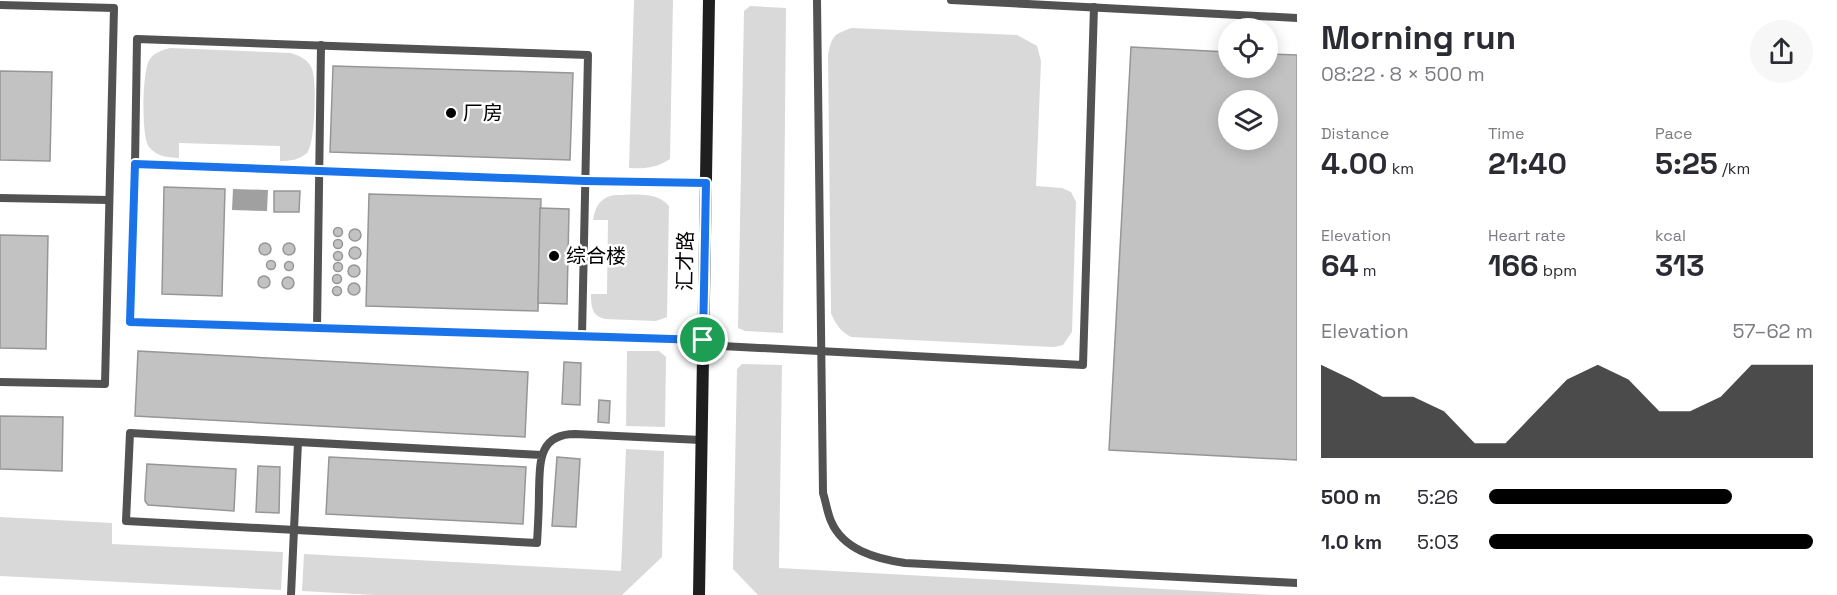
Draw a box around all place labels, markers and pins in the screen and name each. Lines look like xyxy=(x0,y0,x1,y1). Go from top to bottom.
place label: 厂房 xyxy=(463,100,503,126)
marker: 厂房 xyxy=(444,106,458,120)
place label: 综合楼 xyxy=(566,243,626,269)
marker: 综合楼 xyxy=(547,249,561,263)
pin xyxy=(677,314,728,365)

